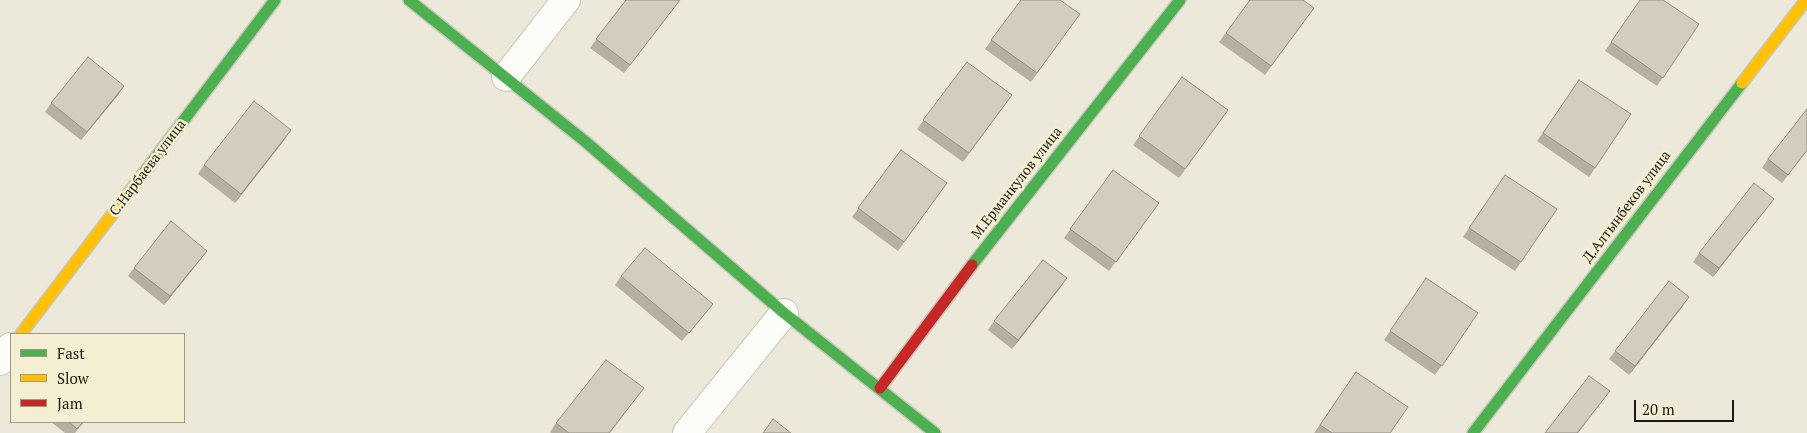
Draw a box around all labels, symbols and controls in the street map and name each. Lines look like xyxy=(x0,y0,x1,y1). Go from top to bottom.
street label: С.Нарбаева улица xyxy=(106,117,190,219)
street label: М.Ерманкулов улица xyxy=(968,124,1066,242)
street label: Д.Алтынбеков улица xyxy=(1579,148,1675,266)
legend xyxy=(10,333,185,423)
text: Fast xyxy=(57,343,85,363)
text: Slow xyxy=(57,368,89,388)
scale bar xyxy=(1637,390,1737,422)
text: Jam xyxy=(57,393,83,413)
text: 20 m xyxy=(1642,399,1675,419)

